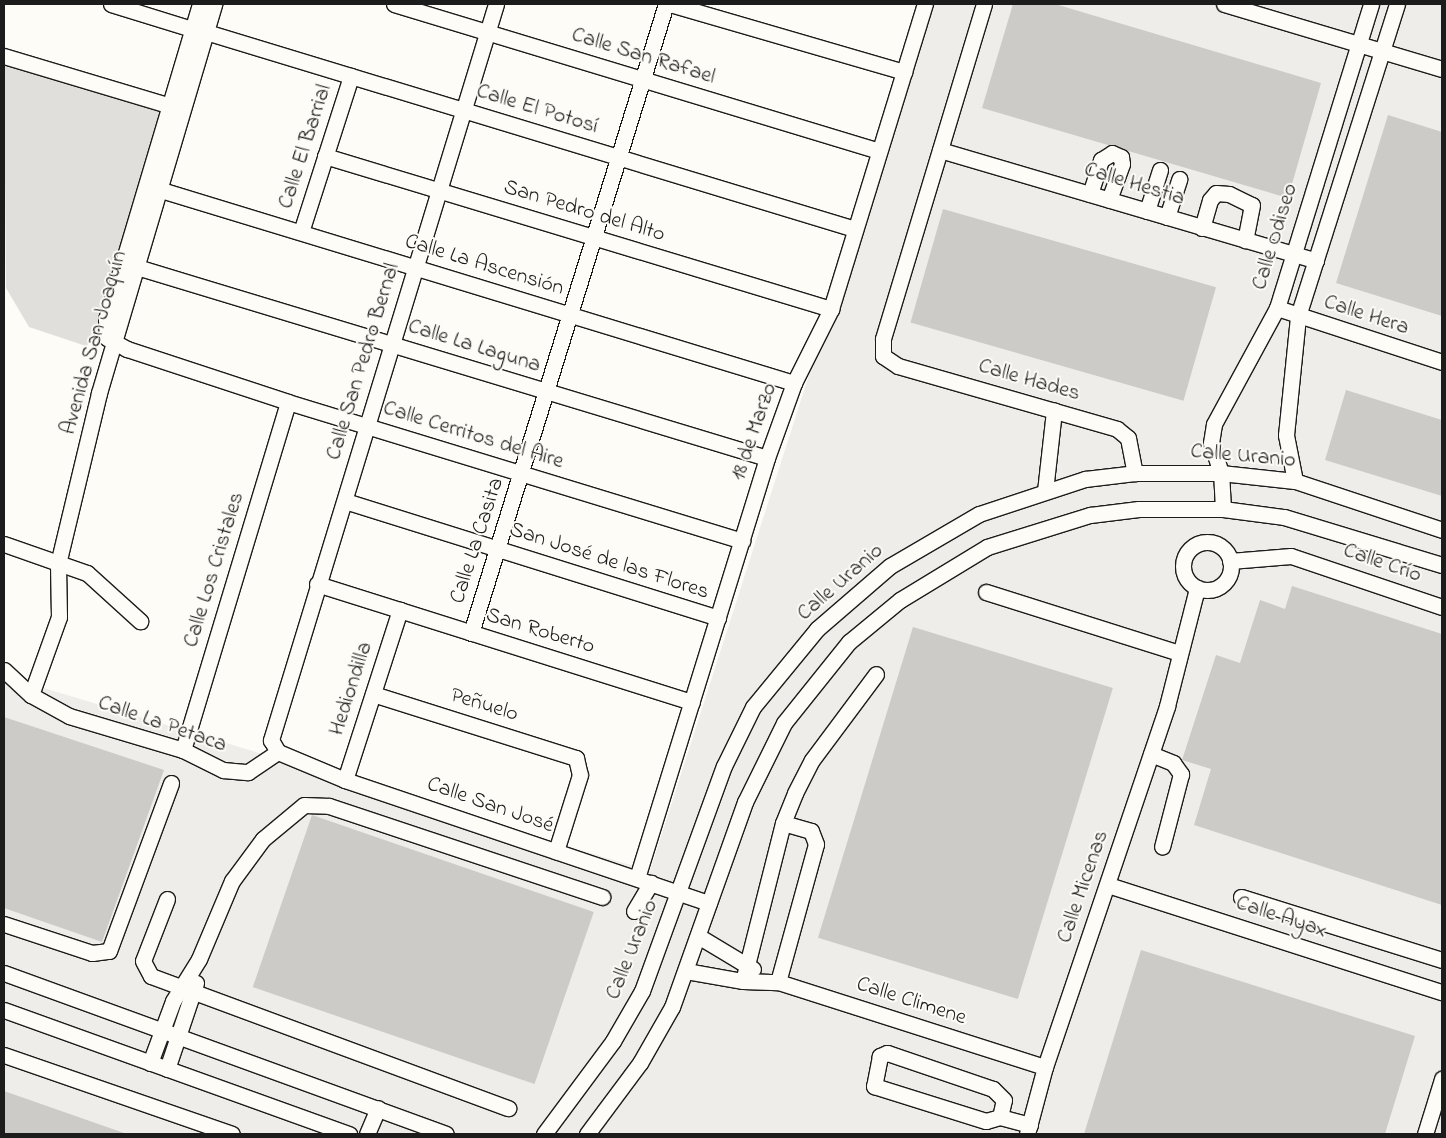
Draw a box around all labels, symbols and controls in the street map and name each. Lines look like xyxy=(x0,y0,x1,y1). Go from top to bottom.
street label: Calle San Rafael xyxy=(568,23,718,91)
street label: Calle El Potosí xyxy=(473,79,601,141)
street label: Calle El Barrial xyxy=(273,82,339,212)
street label: Calle Hestia xyxy=(1081,157,1187,213)
street label: San Pedro del Alto xyxy=(500,175,668,249)
street label: Calle Odiseo xyxy=(1247,181,1305,293)
street label: Calle La Ascensión xyxy=(401,229,567,303)
street label: Avenida San Joaquín xyxy=(56,248,134,438)
street label: Calle San Pedro Bernal xyxy=(322,260,406,464)
street label: Calle Hera xyxy=(1320,290,1412,342)
street label: Calle La Laguna xyxy=(404,314,544,380)
street label: Calle Hades xyxy=(975,354,1083,408)
street label: 18 de Marzo xyxy=(726,380,784,484)
street label: Calle Cerritos del Aire xyxy=(380,396,566,476)
street label: Calle Uranio xyxy=(1189,439,1297,475)
street label: Calle La Casita xyxy=(445,475,511,607)
street label: Calle Los Cristales xyxy=(179,489,251,651)
street label: San José de las Flores xyxy=(506,517,712,607)
street label: Calle Uranio xyxy=(793,538,889,628)
street label: Calle Crío xyxy=(1339,538,1425,590)
street label: San Roberto xyxy=(482,603,598,661)
street label: Hediondilla xyxy=(324,639,380,739)
street label: Peñuelo xyxy=(447,683,521,729)
street label: Calle La Petaca xyxy=(94,691,230,759)
street label: Calle San José xyxy=(423,772,557,840)
street label: Calle Micenas xyxy=(1052,827,1116,947)
street label: Calle Ayax xyxy=(1232,891,1330,945)
street label: Calle Uranio xyxy=(601,896,665,1004)
street label: Calle Climene xyxy=(853,972,969,1032)

